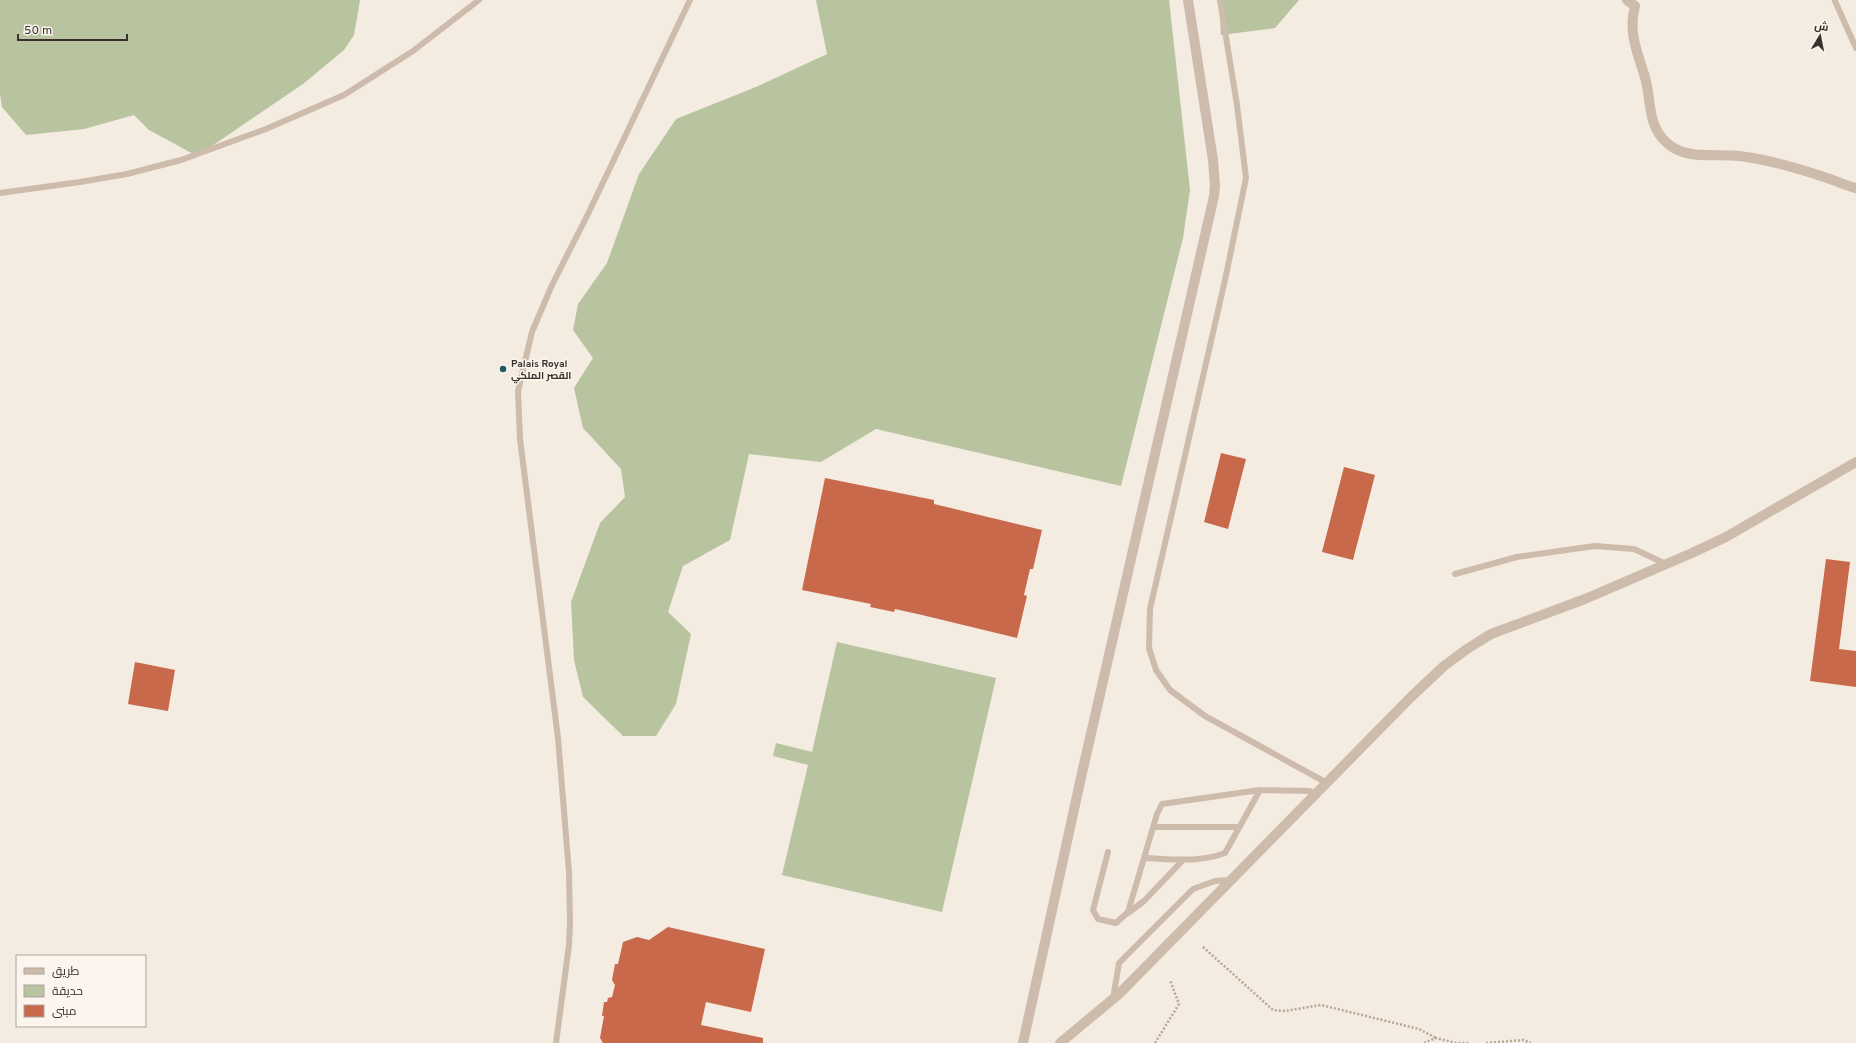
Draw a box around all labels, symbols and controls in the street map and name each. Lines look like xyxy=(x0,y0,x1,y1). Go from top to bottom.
scale bar xyxy=(18,16,127,42)
north arrow xyxy=(1800,16,1840,56)
text: ش xyxy=(1813,19,1830,35)
text: 50 m xyxy=(24,23,52,39)
place label: Palais Royal القصر الملكي xyxy=(511,358,572,384)
marker: Palais Royal القصر الملكي xyxy=(498,364,508,374)
legend xyxy=(16,955,146,1027)
text: طريق xyxy=(52,964,80,980)
text: حديقة xyxy=(52,984,83,1000)
text: مبنى xyxy=(52,1004,77,1020)

